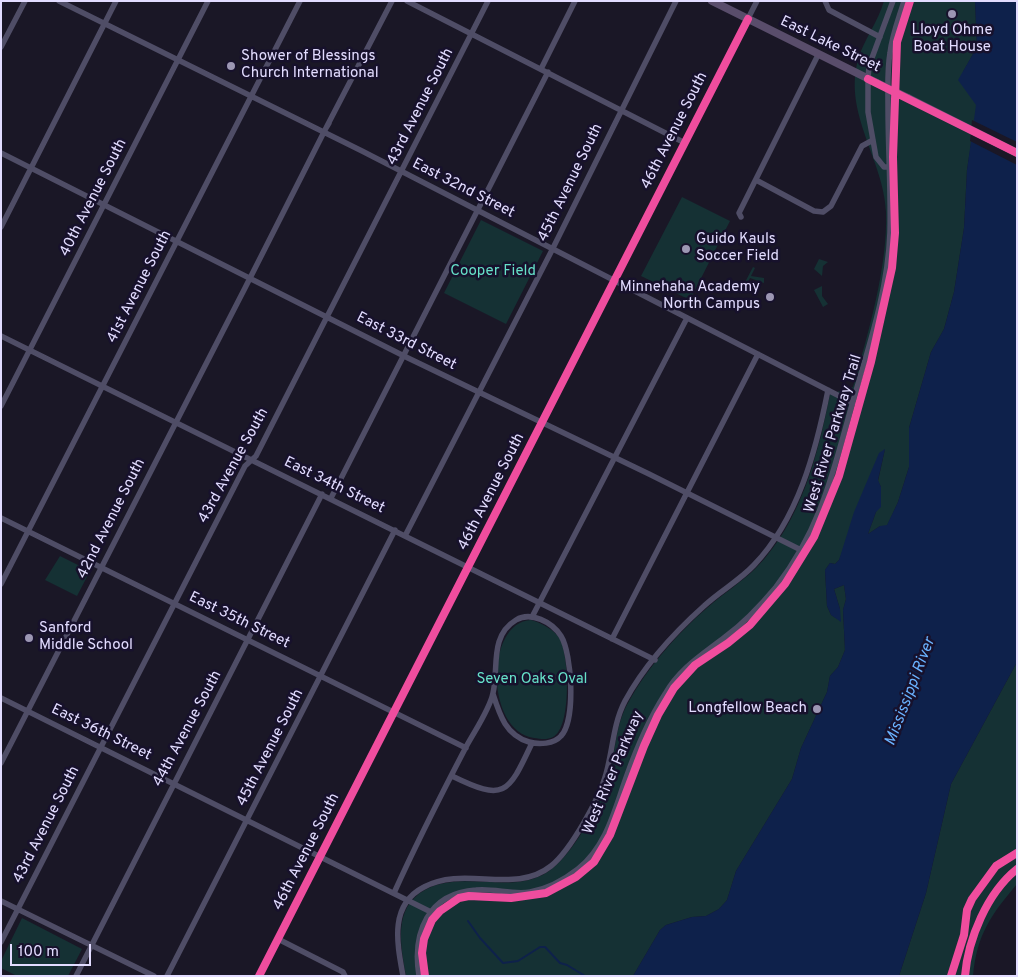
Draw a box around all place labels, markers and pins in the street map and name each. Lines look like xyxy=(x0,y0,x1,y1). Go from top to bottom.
marker: Lloyd Ohme Boat House xyxy=(946,8,958,20)
place label: Lloyd Ohme Boat House xyxy=(911,22,993,57)
place label: Shower of Blessings Church International xyxy=(241,48,379,83)
marker: Shower of Blessings Church International xyxy=(225,60,237,72)
place label: Guido Kauls Soccer Field xyxy=(696,231,779,266)
marker: Guido Kauls Soccer Field xyxy=(680,243,692,255)
place label: Minnehaha Academy North Campus xyxy=(620,279,760,314)
marker: Minnehaha Academy North Campus xyxy=(764,291,776,303)
place label: Sanford Middle School xyxy=(39,620,133,655)
marker: Sanford Middle School xyxy=(23,632,35,644)
place label: Longfellow Beach xyxy=(688,700,807,718)
marker: Longfellow Beach xyxy=(811,703,823,715)

